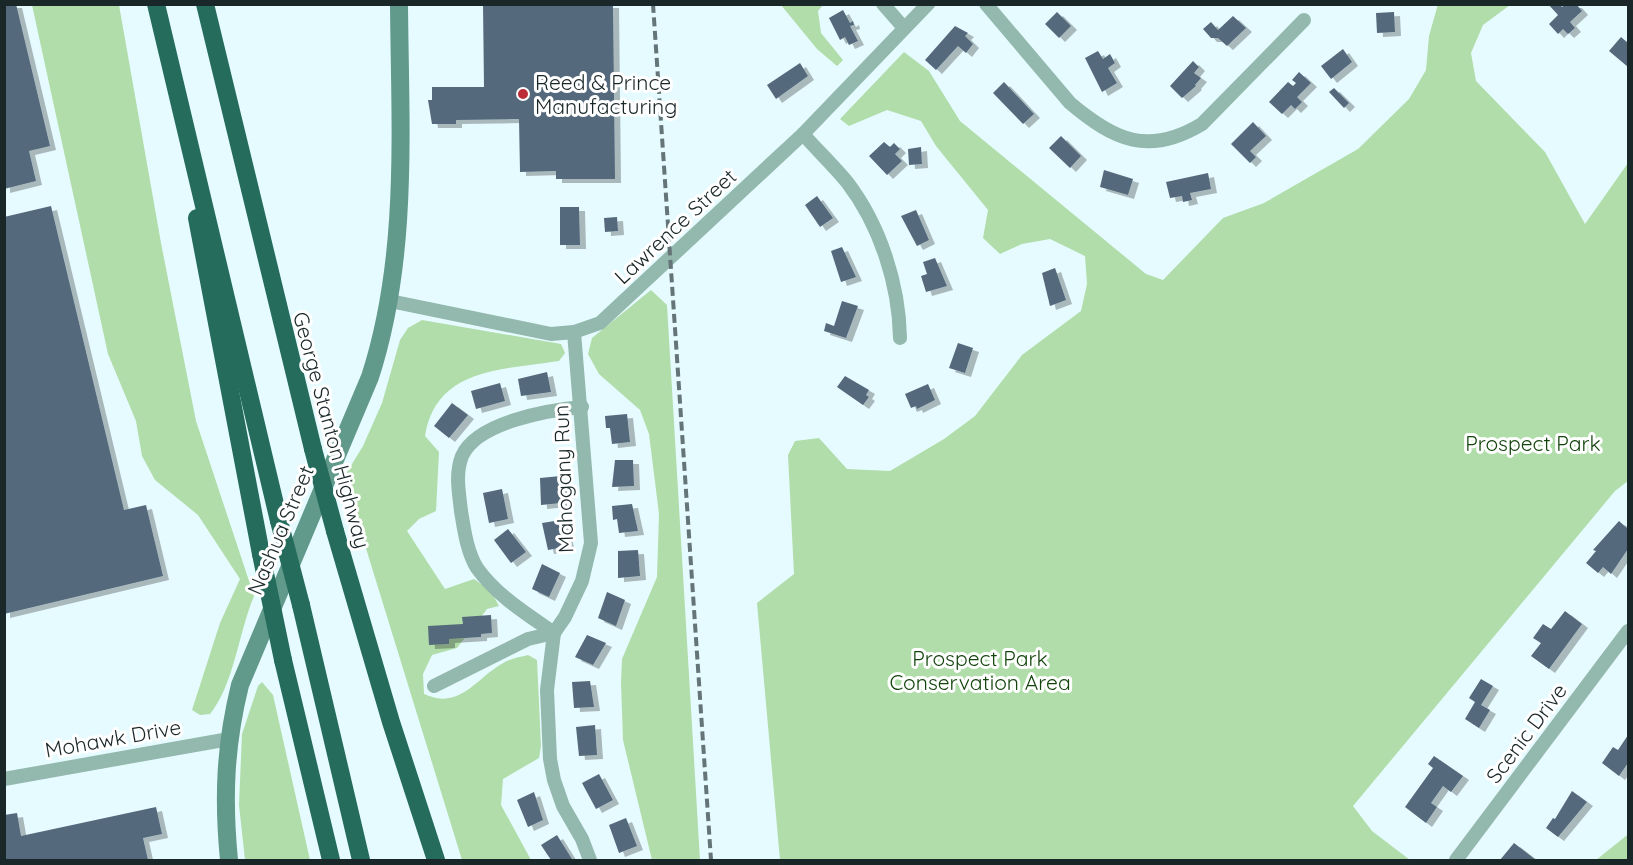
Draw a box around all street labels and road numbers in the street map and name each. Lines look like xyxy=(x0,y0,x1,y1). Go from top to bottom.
street label: Lawrence Street xyxy=(609,163,741,289)
street label: George Stanton Highway xyxy=(288,309,376,551)
street label: Mahogany Run xyxy=(547,405,579,553)
street label: Nashua Street xyxy=(241,462,319,598)
street label: Scenic Drive xyxy=(1480,678,1572,788)
street label: Mohawk Drive xyxy=(43,713,183,763)

